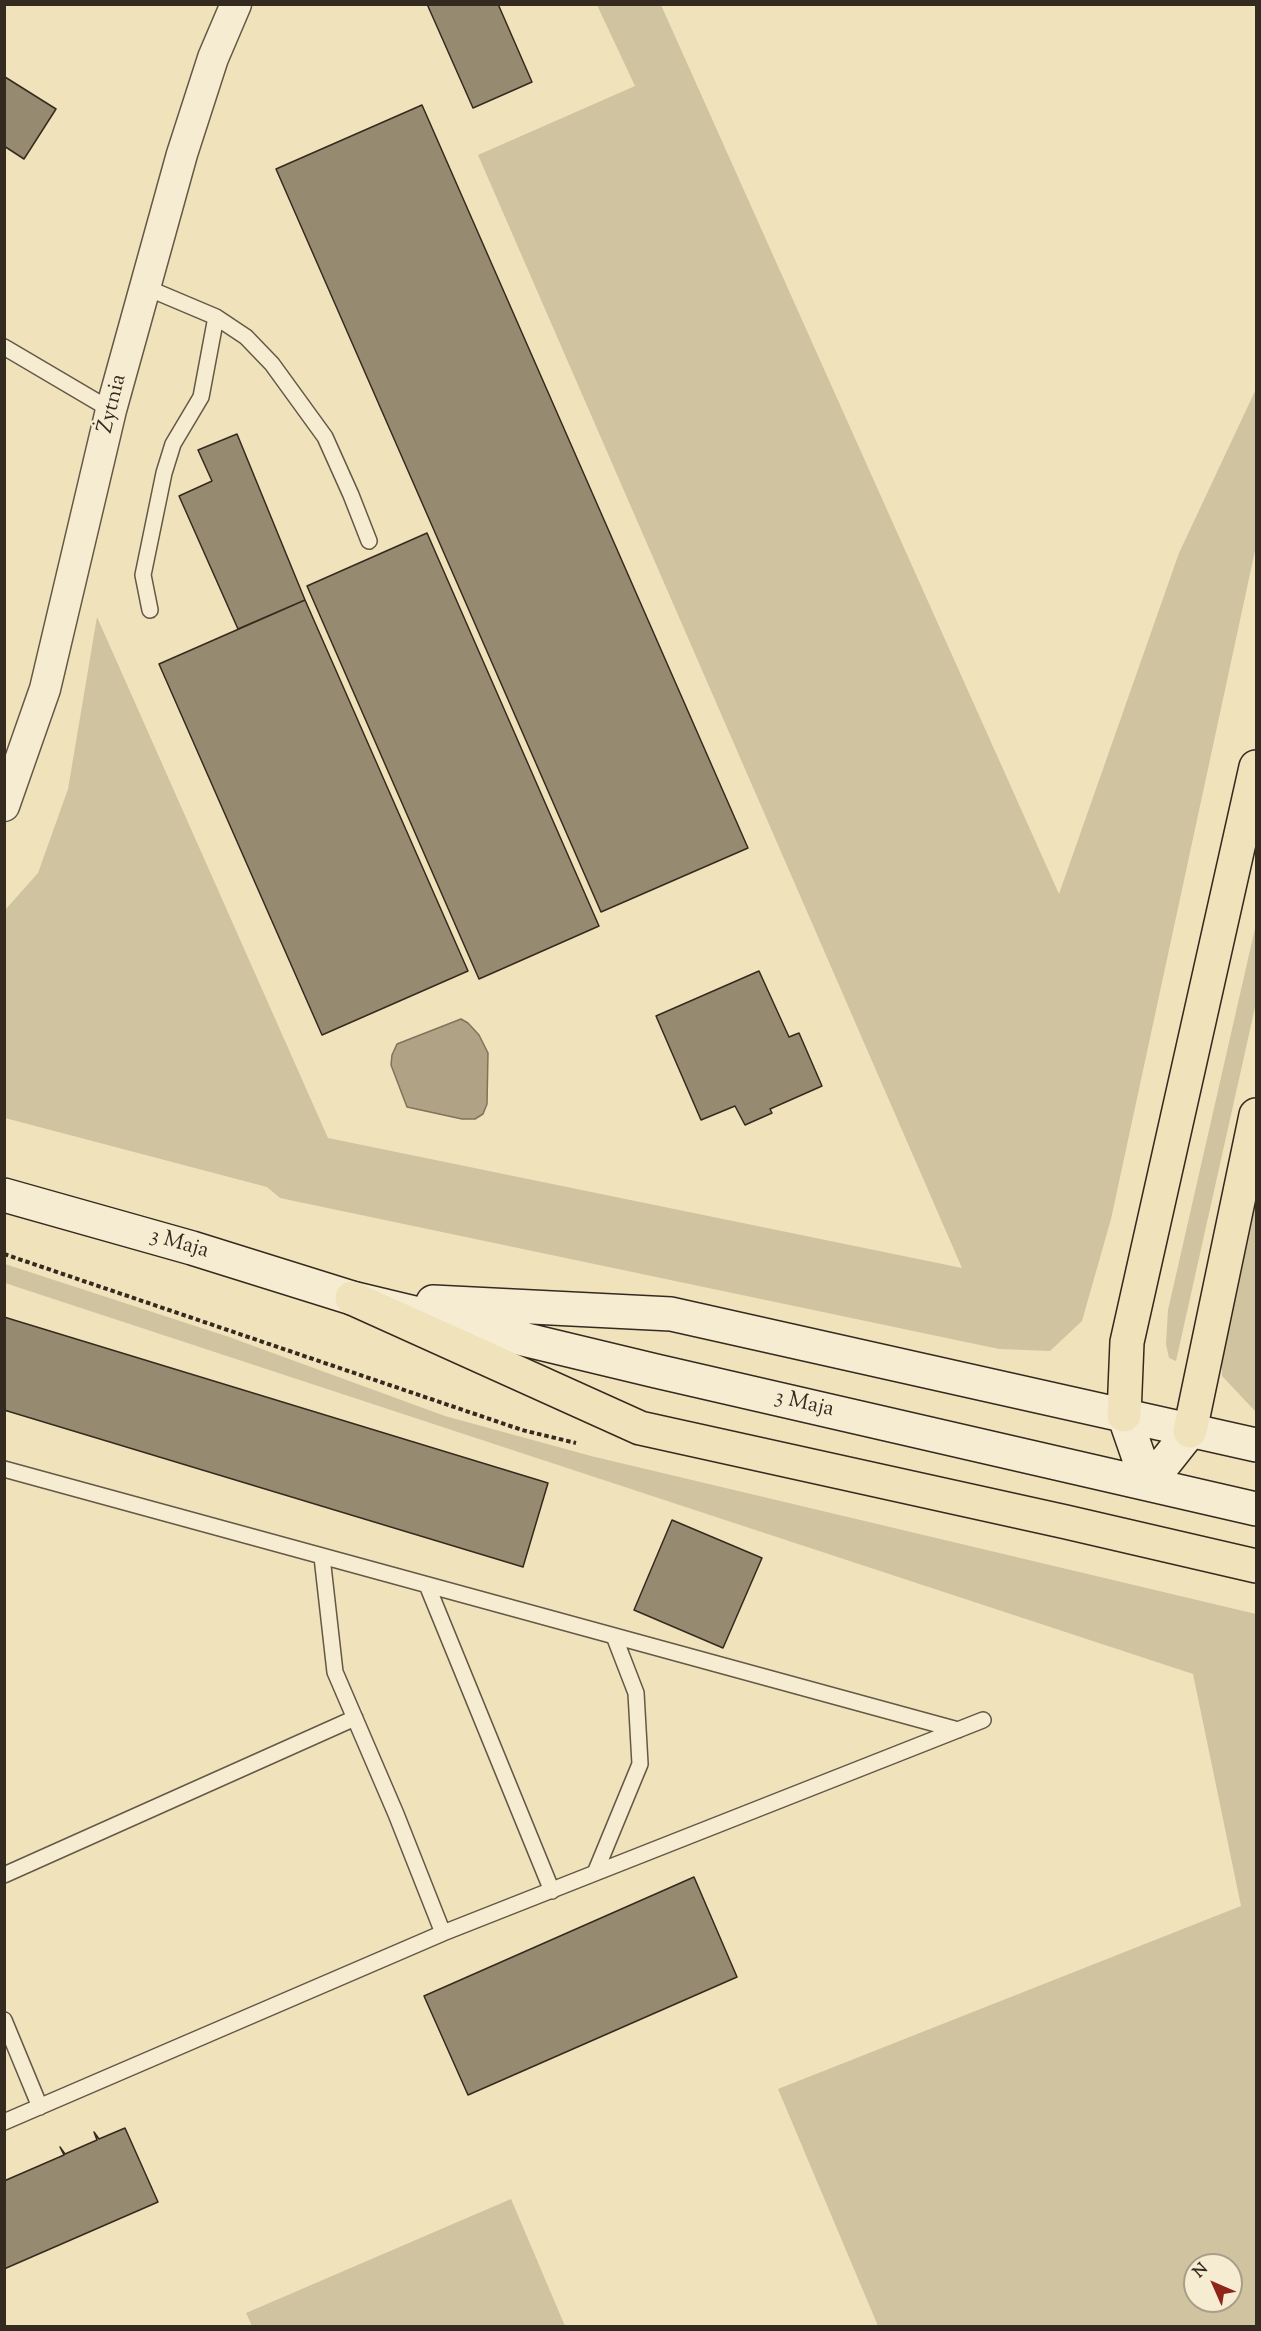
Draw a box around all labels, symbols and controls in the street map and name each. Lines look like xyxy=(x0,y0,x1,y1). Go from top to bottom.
street label: Żytnia xyxy=(94,372,134,436)
street label: 3 Maja xyxy=(147,1224,211,1266)
street label: 3 Maja xyxy=(772,1385,836,1425)
north arrow xyxy=(1183,2253,1243,2313)
text: N xyxy=(1189,2259,1214,2284)

